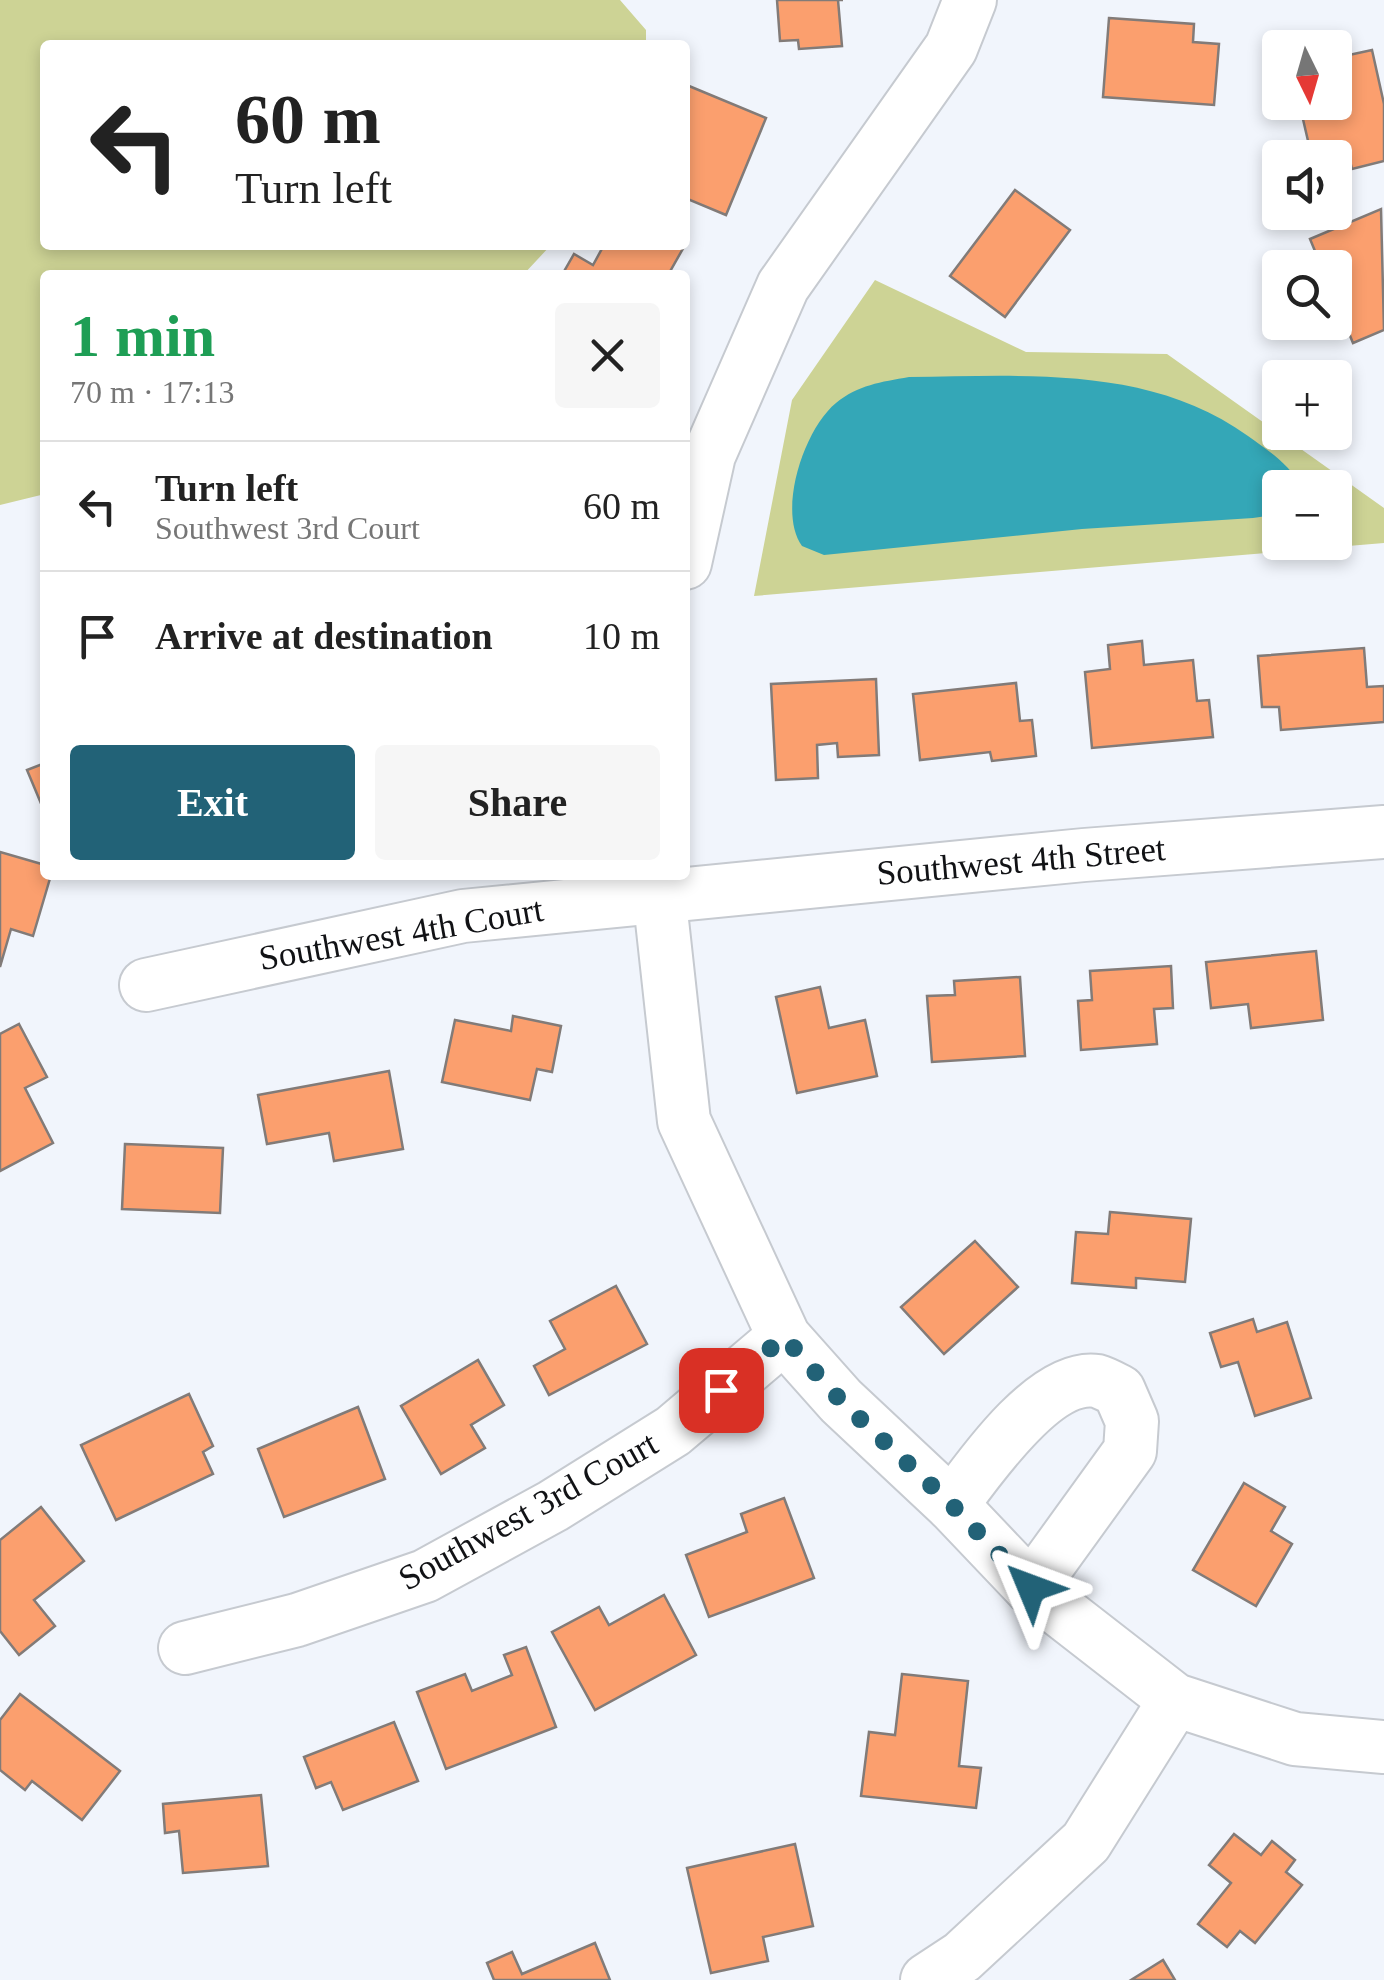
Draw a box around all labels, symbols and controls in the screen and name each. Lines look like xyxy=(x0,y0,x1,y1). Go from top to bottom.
north arrow xyxy=(1262,30,1352,120)
map controls xyxy=(1262,30,1352,560)
icon: left xyxy=(70,80,200,210)
text: 60 m xyxy=(235,81,381,158)
button: sound xyxy=(1262,140,1352,230)
text: Turn left xyxy=(235,163,392,213)
button: search xyxy=(1262,250,1352,340)
text: 1 min xyxy=(70,303,215,369)
button: close xyxy=(555,303,660,408)
button: + xyxy=(1262,360,1352,450)
text: 70 m · 17:13 xyxy=(70,374,234,410)
text: Turn left xyxy=(155,467,298,509)
button: − xyxy=(1262,470,1352,560)
icon: left xyxy=(70,479,125,534)
text: 60 m xyxy=(583,485,660,527)
text: Southwest 3rd Court xyxy=(155,510,420,546)
icon: arrive xyxy=(70,609,125,664)
text: Arrive at destination xyxy=(155,615,493,657)
text: 10 m xyxy=(583,615,660,657)
button: Exit xyxy=(70,745,355,860)
button: Share xyxy=(375,745,660,860)
street label: Southwest 4th Street xyxy=(875,829,1167,893)
street label: Southwest 4th Court xyxy=(256,890,546,978)
pin xyxy=(679,1348,764,1433)
icon: arrive xyxy=(694,1363,749,1418)
street label: Southwest 3rd Court xyxy=(392,1424,664,1598)
position arrow xyxy=(979,1536,1083,1640)

